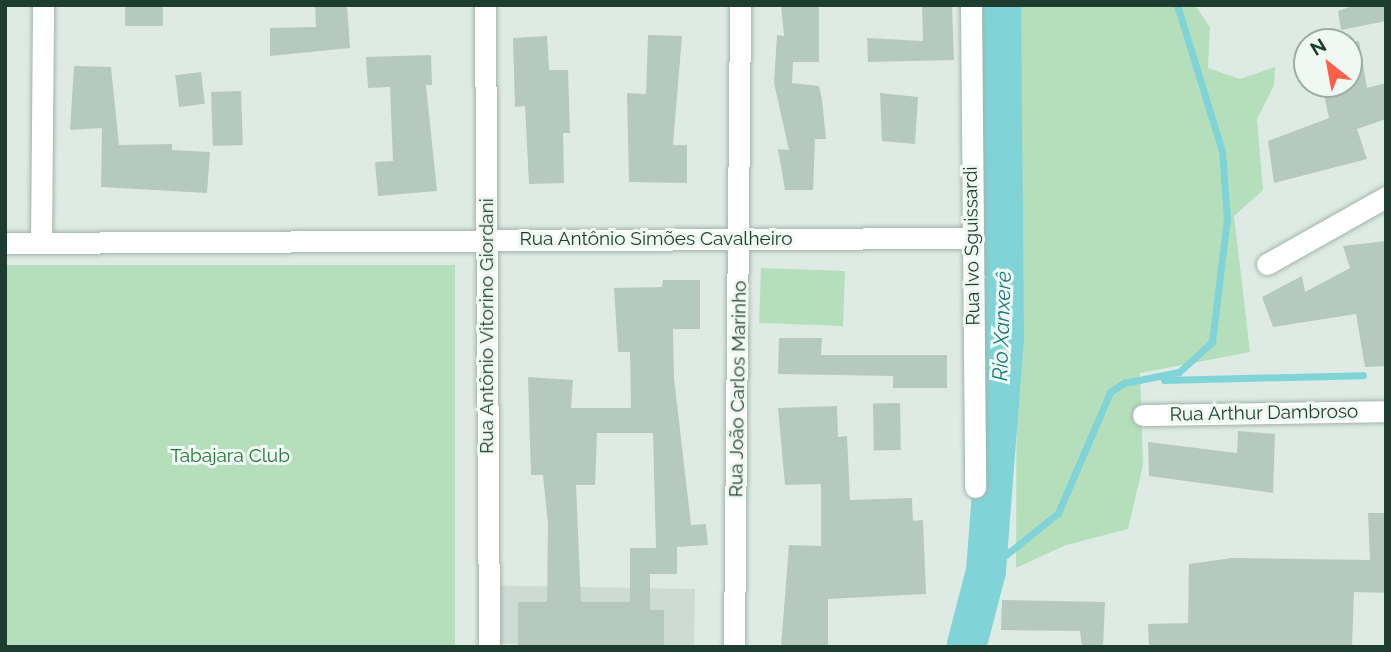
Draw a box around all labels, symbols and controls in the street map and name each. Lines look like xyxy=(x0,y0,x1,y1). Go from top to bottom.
north arrow xyxy=(1293,28,1363,98)
text: N xyxy=(1306,34,1330,60)
street label: Rua Ivo Sguissardi xyxy=(959,166,985,326)
street label: Rua Antônio Vitorino Giordani xyxy=(476,198,498,454)
street label: Rua Antônio Simões Cavalheiro xyxy=(519,228,793,250)
water label: Rio Xanxerê xyxy=(987,271,1017,381)
street label: Rua João Carlos Marinho xyxy=(725,280,751,498)
street label: Rua Arthur Dambroso xyxy=(1169,400,1359,426)
park label: Tabajara Club xyxy=(170,445,290,467)

